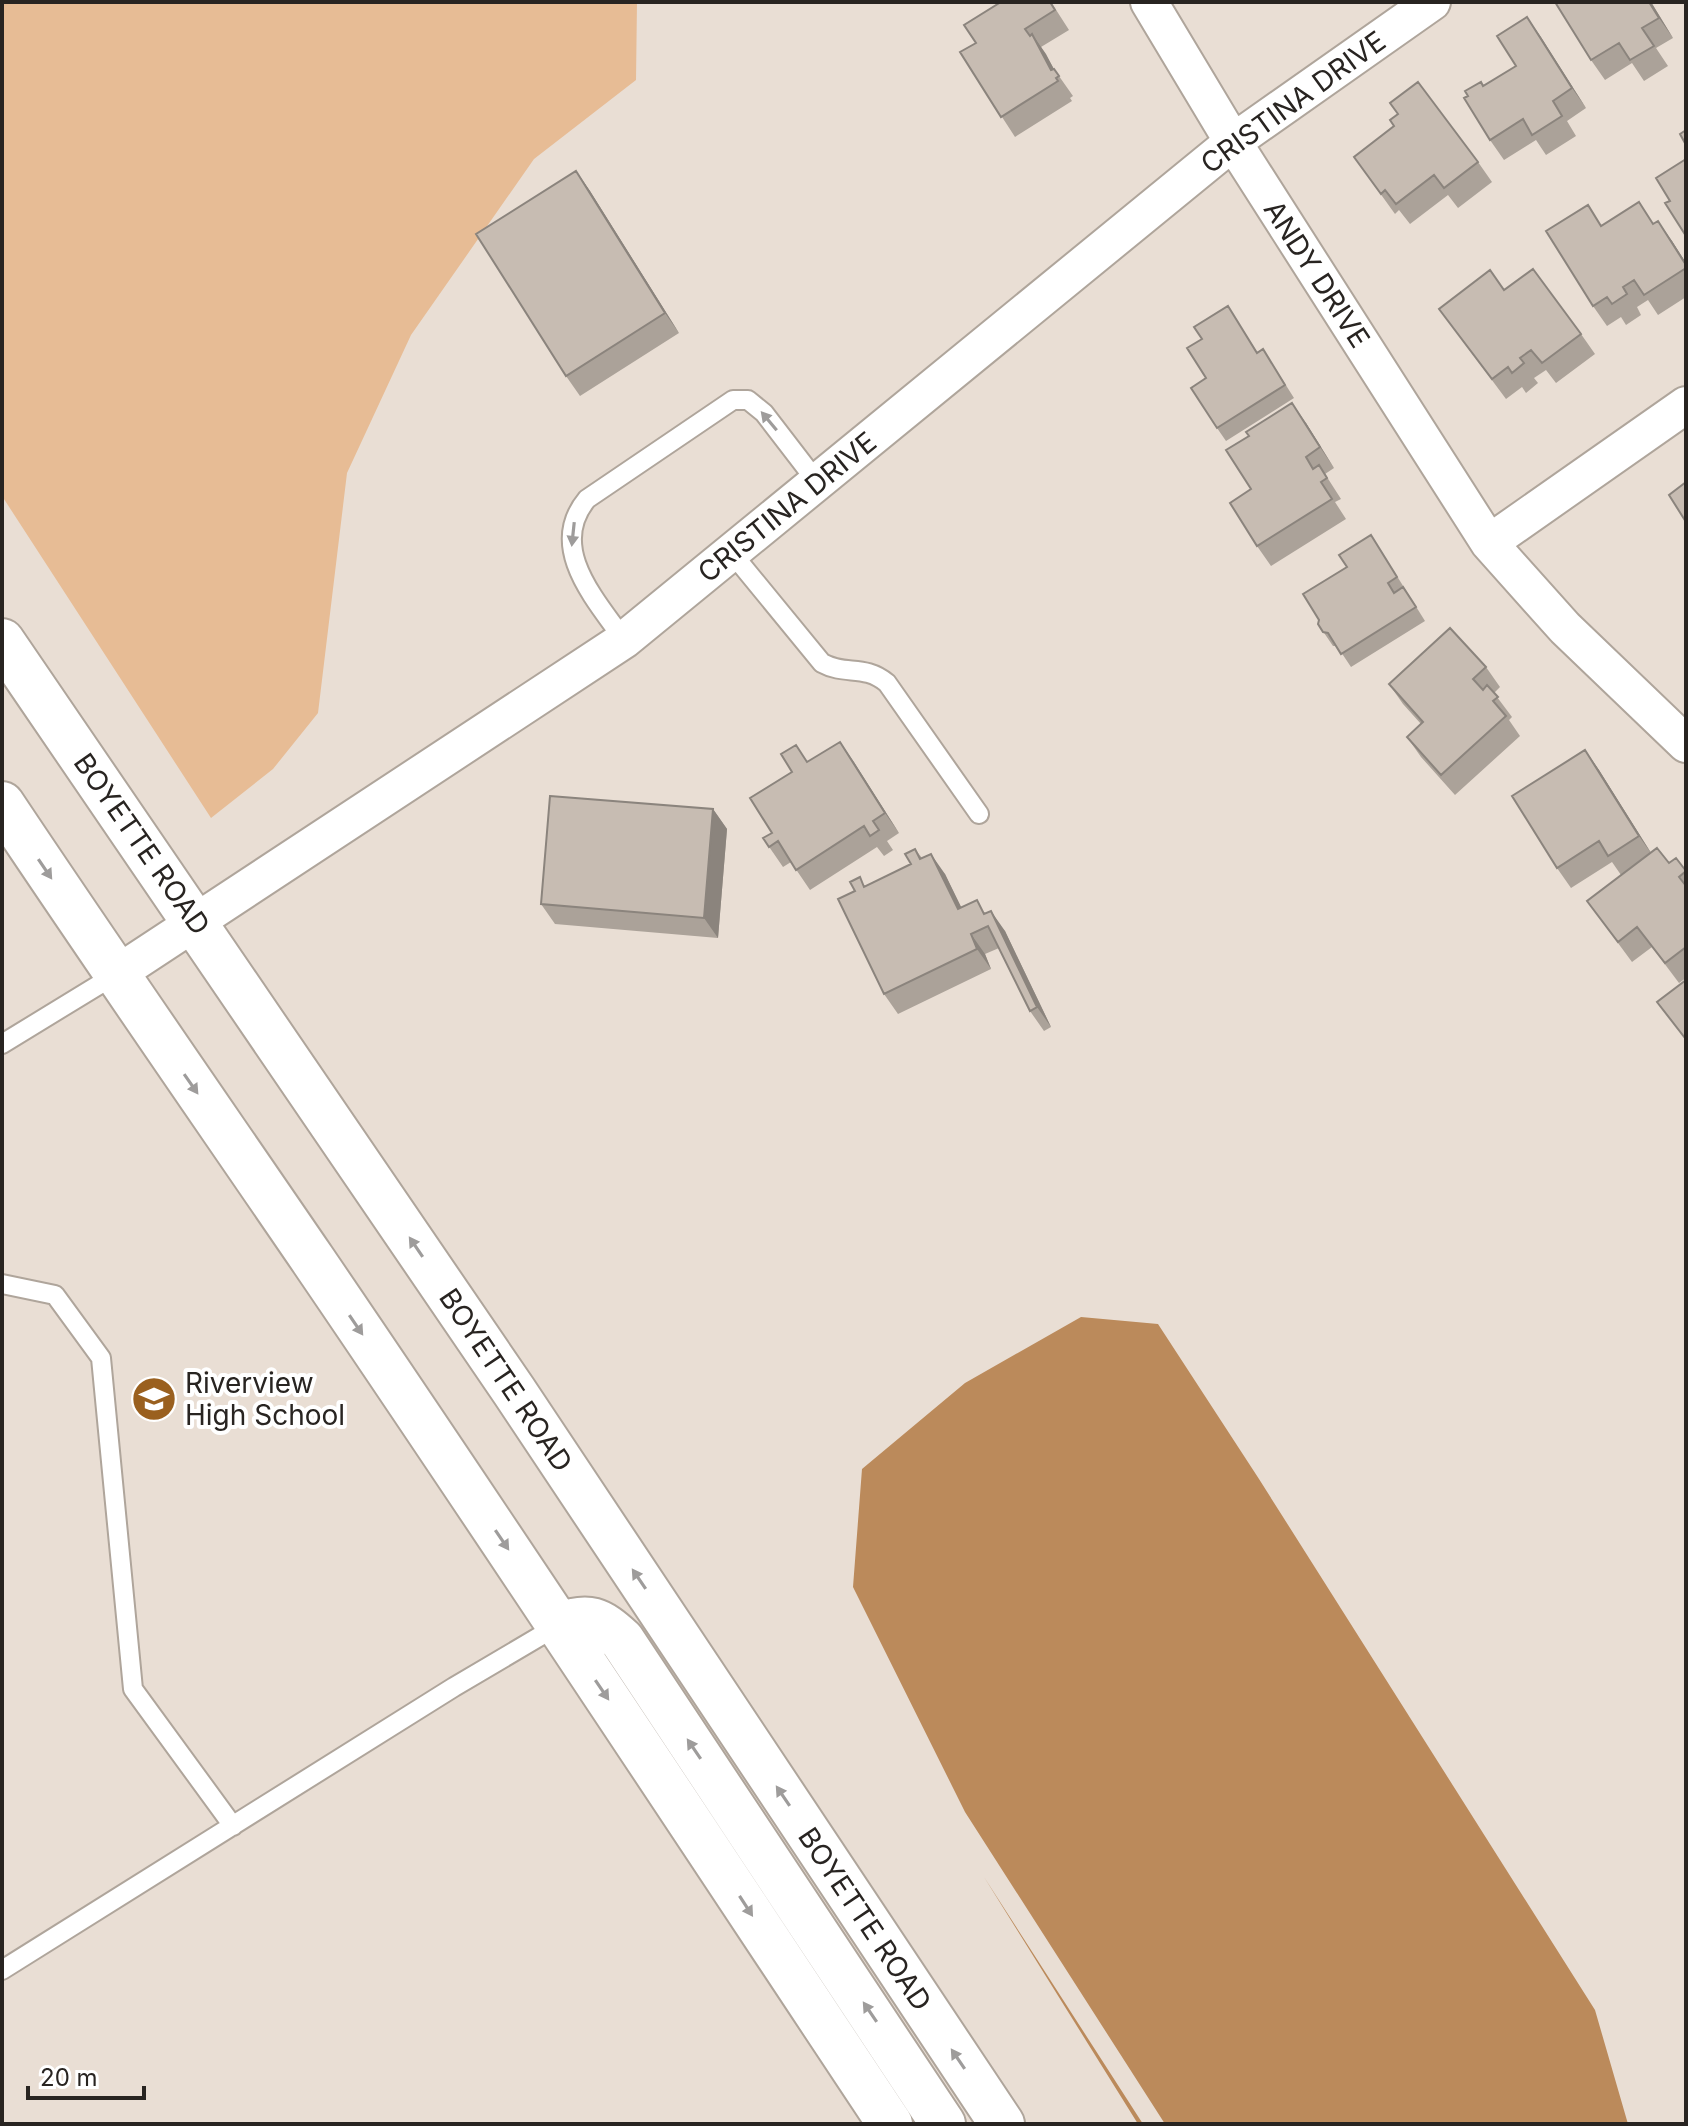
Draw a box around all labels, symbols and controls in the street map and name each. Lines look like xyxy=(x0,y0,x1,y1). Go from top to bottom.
street label: CRISTINA DRIVE xyxy=(1194,24,1392,180)
street label: ANDY DRIVE xyxy=(1257,194,1377,354)
one-way arrow xyxy=(761,411,778,431)
street label: CRISTINA DRIVE xyxy=(691,425,883,589)
one-way arrow xyxy=(566,521,579,546)
street label: BOYETTE ROAD xyxy=(67,747,217,941)
one-way arrow xyxy=(37,859,52,880)
one-way arrow xyxy=(183,1074,198,1095)
one-way arrow xyxy=(409,1237,424,1258)
street label: BOYETTE ROAD xyxy=(432,1282,580,1478)
one-way arrow xyxy=(349,1314,364,1335)
place label: Riverview High School xyxy=(185,1366,345,1432)
school or university icon: Riverview High School xyxy=(130,1375,178,1423)
one-way arrow xyxy=(494,1530,509,1551)
one-way arrow xyxy=(632,1569,647,1590)
one-way arrow xyxy=(594,1679,609,1700)
one-way arrow xyxy=(687,1738,702,1759)
one-way arrow xyxy=(776,1785,791,1807)
street label: BOYETTE ROAD xyxy=(791,1821,939,2017)
one-way arrow xyxy=(738,1896,753,1917)
one-way arrow xyxy=(862,2001,877,2022)
one-way arrow xyxy=(951,2048,966,2070)
scale bar xyxy=(28,2050,144,2100)
text: 20 m xyxy=(40,2063,98,2092)

